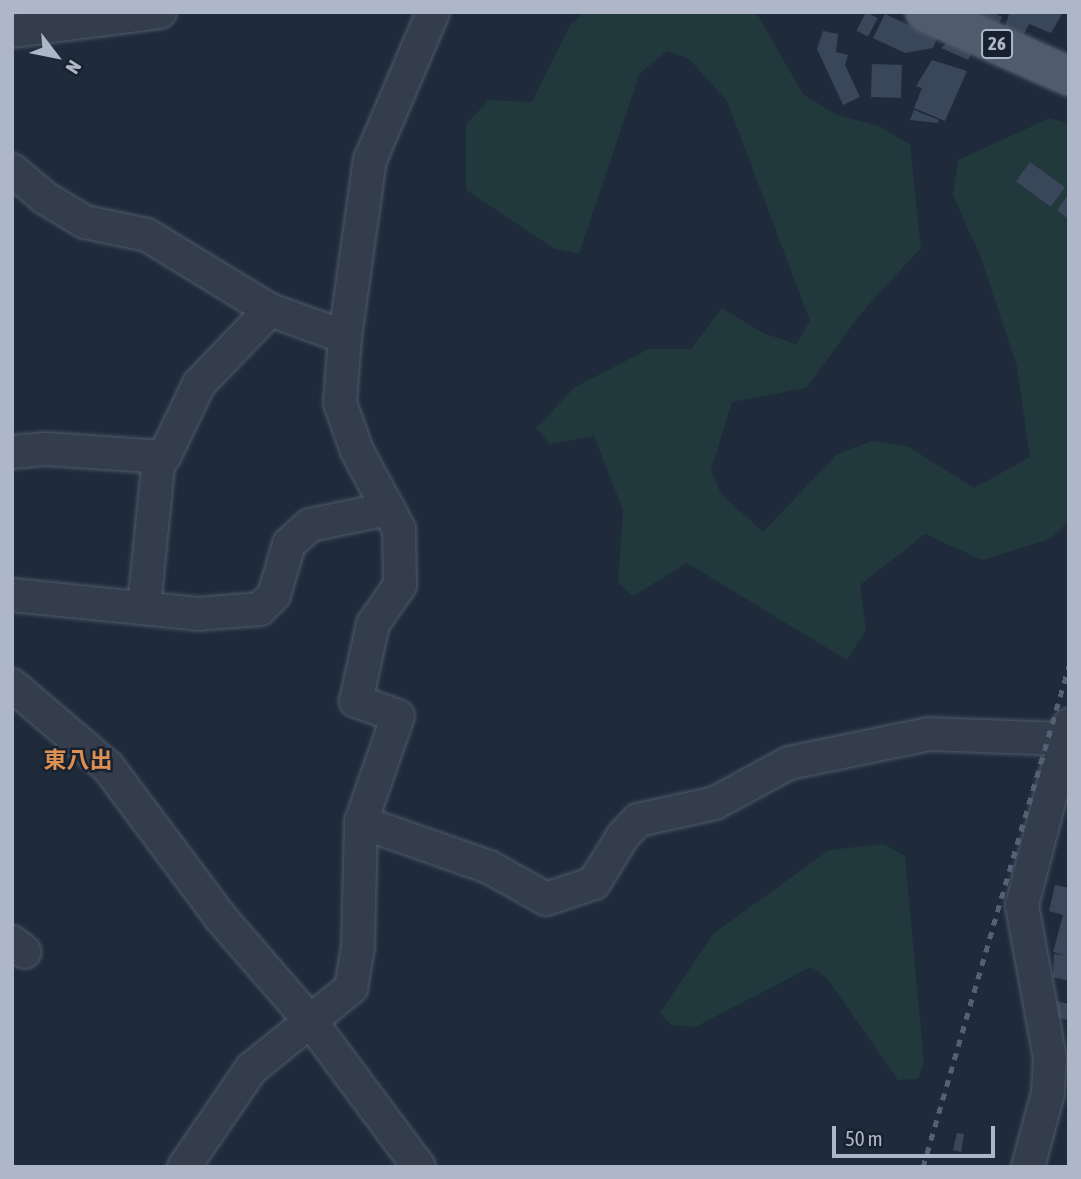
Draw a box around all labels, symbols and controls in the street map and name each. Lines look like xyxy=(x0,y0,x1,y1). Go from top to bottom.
north arrow xyxy=(21,21,91,91)
road number: 26 xyxy=(979,28,1014,60)
text: N xyxy=(62,57,86,78)
district label: 東八出 xyxy=(44,746,112,774)
scale bar xyxy=(836,1112,999,1156)
text: 50 m xyxy=(845,1126,883,1150)

